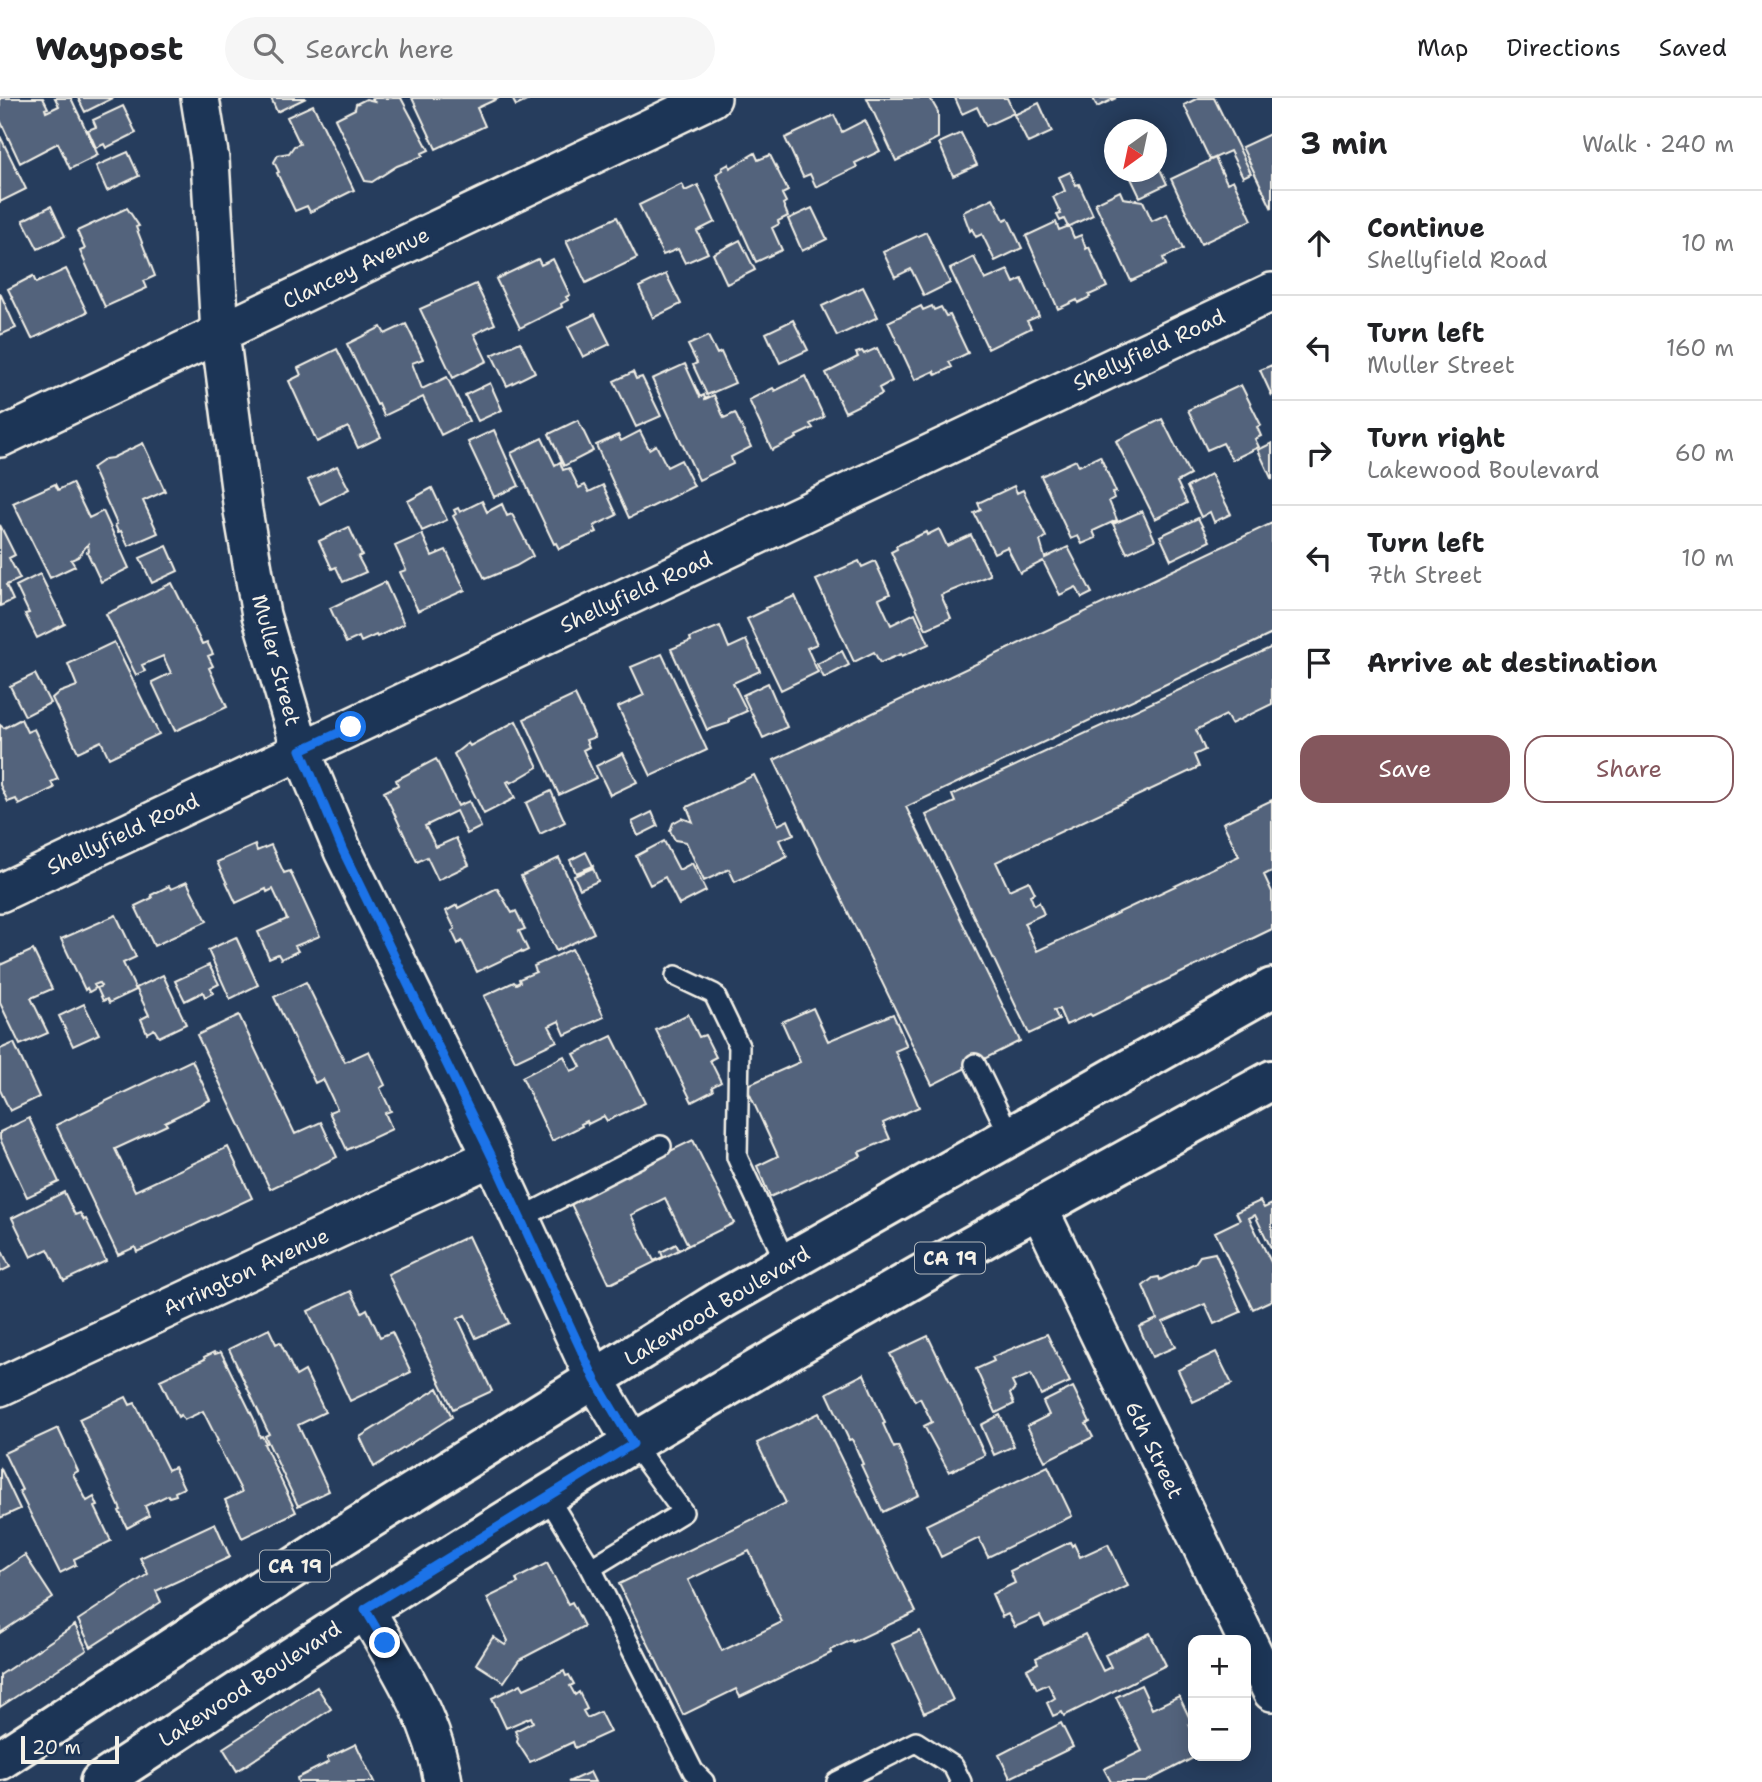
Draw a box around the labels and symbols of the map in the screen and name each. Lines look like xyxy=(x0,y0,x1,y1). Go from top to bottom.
north arrow xyxy=(1104,119,1167,182)
street label: Clancey Avenue xyxy=(278,220,434,316)
street label: Shellyfield Road xyxy=(1068,302,1230,398)
street label: Shellyfield Road xyxy=(555,544,717,640)
street label: Muller Street xyxy=(245,591,307,729)
route start xyxy=(335,711,366,742)
street label: Shellyfield Road xyxy=(42,786,204,882)
street label: Arrington Avenue xyxy=(159,1221,333,1323)
street label: Lakewood Boulevard xyxy=(619,1239,815,1373)
road number: CA 19 xyxy=(915,1242,985,1274)
street label: 6th Street xyxy=(1118,1397,1190,1503)
road number: CA 19 xyxy=(260,1550,330,1582)
street label: Lakewood Boulevard xyxy=(153,1614,347,1754)
route end xyxy=(369,1627,400,1658)
scale bar xyxy=(21,1733,119,1765)

